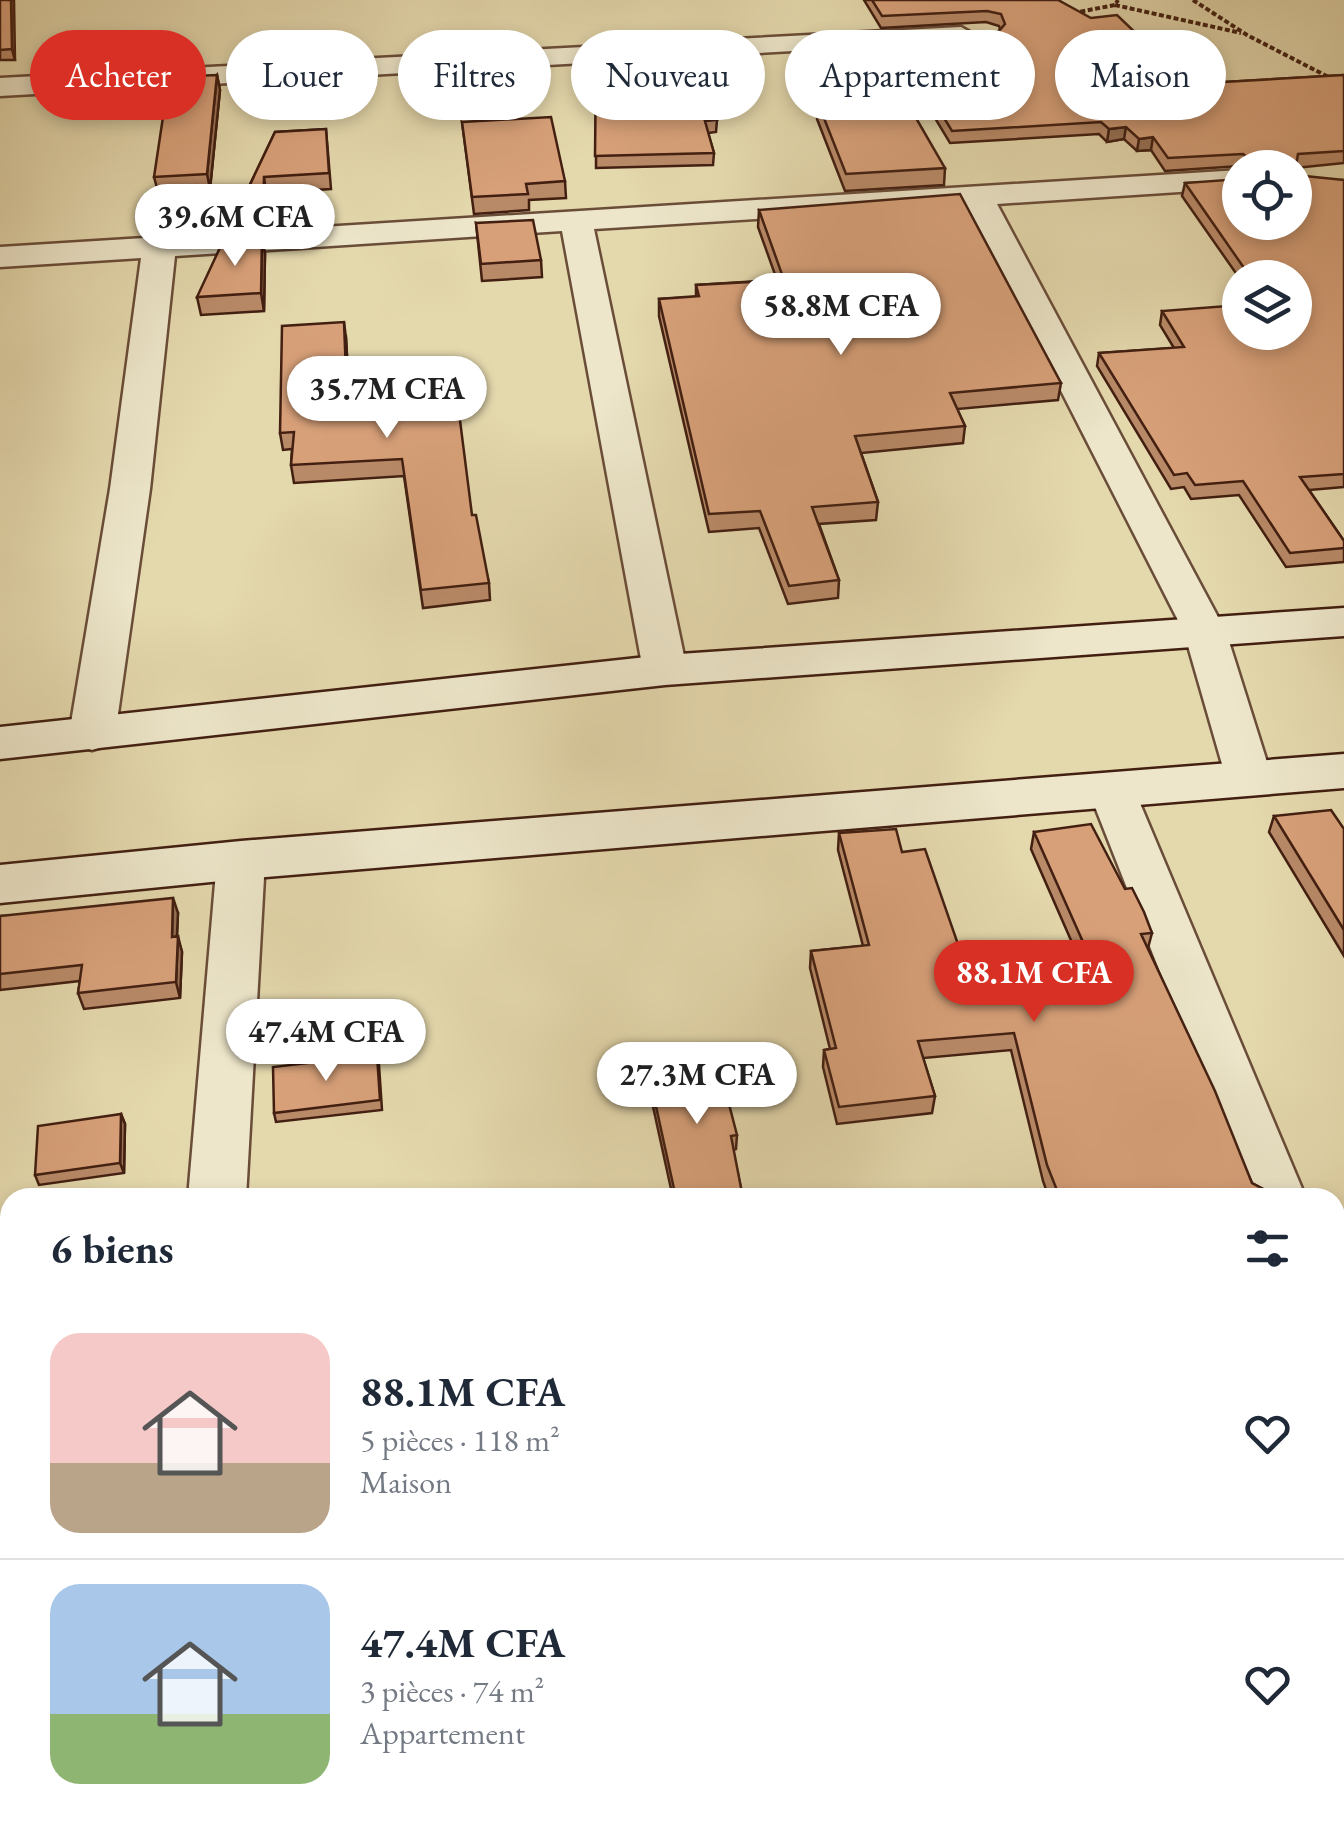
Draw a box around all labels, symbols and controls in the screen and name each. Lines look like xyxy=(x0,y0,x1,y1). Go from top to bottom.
chip: Acheter xyxy=(30,30,206,120)
chip: Louer xyxy=(226,30,378,120)
chip: Filtres xyxy=(398,30,551,120)
chip: Nouveau xyxy=(571,30,765,120)
chip: Appartement xyxy=(785,30,1035,120)
chip: Maison xyxy=(1055,30,1226,120)
map controls xyxy=(1222,150,1312,350)
button: locate xyxy=(1222,150,1312,240)
pin: 39.6M CFA xyxy=(121,184,349,269)
text: 39.6M CFA xyxy=(157,195,313,237)
button: layers xyxy=(1222,260,1312,350)
pin: 58.8M CFA xyxy=(727,273,955,358)
text: 58.8M CFA xyxy=(763,284,919,326)
pin: 35.7M CFA xyxy=(273,356,501,441)
text: 35.7M CFA xyxy=(309,367,465,409)
pin: 88.1M CFA xyxy=(920,940,1148,1025)
text: 88.1M CFA xyxy=(956,951,1112,993)
pin: 47.4M CFA xyxy=(212,999,440,1084)
text: 47.4M CFA xyxy=(248,1010,404,1052)
pin: 27.3M CFA xyxy=(583,1042,811,1127)
text: 27.3M CFA xyxy=(619,1053,775,1095)
text: 6 biens xyxy=(50,1221,174,1276)
icon: filters xyxy=(1240,1221,1295,1276)
text: 88.1M CFA xyxy=(360,1364,565,1419)
icon: home xyxy=(130,1373,250,1493)
icon: heart xyxy=(1240,1406,1295,1461)
text: 5 pièces · 118 m² xyxy=(360,1419,560,1461)
text: Maison xyxy=(360,1461,452,1503)
text: 47.4M CFA xyxy=(360,1615,565,1670)
icon: home xyxy=(130,1624,250,1744)
icon: heart xyxy=(1240,1657,1295,1712)
text: 3 pièces · 74 m² xyxy=(360,1670,544,1712)
text: Appartement xyxy=(360,1712,525,1754)

